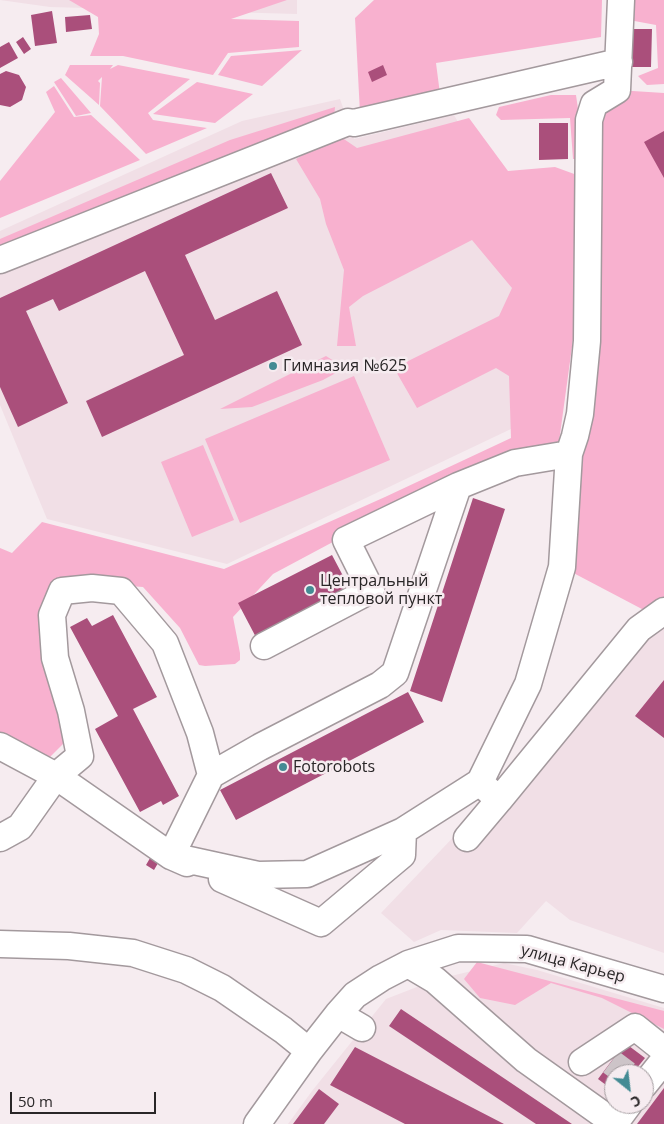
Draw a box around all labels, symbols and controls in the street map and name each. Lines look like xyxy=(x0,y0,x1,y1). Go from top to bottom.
place label: Гимназия №625 xyxy=(283,356,407,376)
marker: Гимназия №625 xyxy=(267,360,279,372)
place label: Центральный тепловой пункт xyxy=(320,571,442,609)
marker: Центральный тепловой пункт xyxy=(304,584,316,596)
place label: Fotorobots xyxy=(293,757,375,777)
marker: Fotorobots xyxy=(277,761,289,773)
street label: улица Карьер xyxy=(519,941,627,987)
north arrow xyxy=(604,1064,654,1114)
scale bar xyxy=(12,1082,159,1114)
text: 50 m xyxy=(18,1091,53,1111)
text: С xyxy=(628,1091,645,1112)

